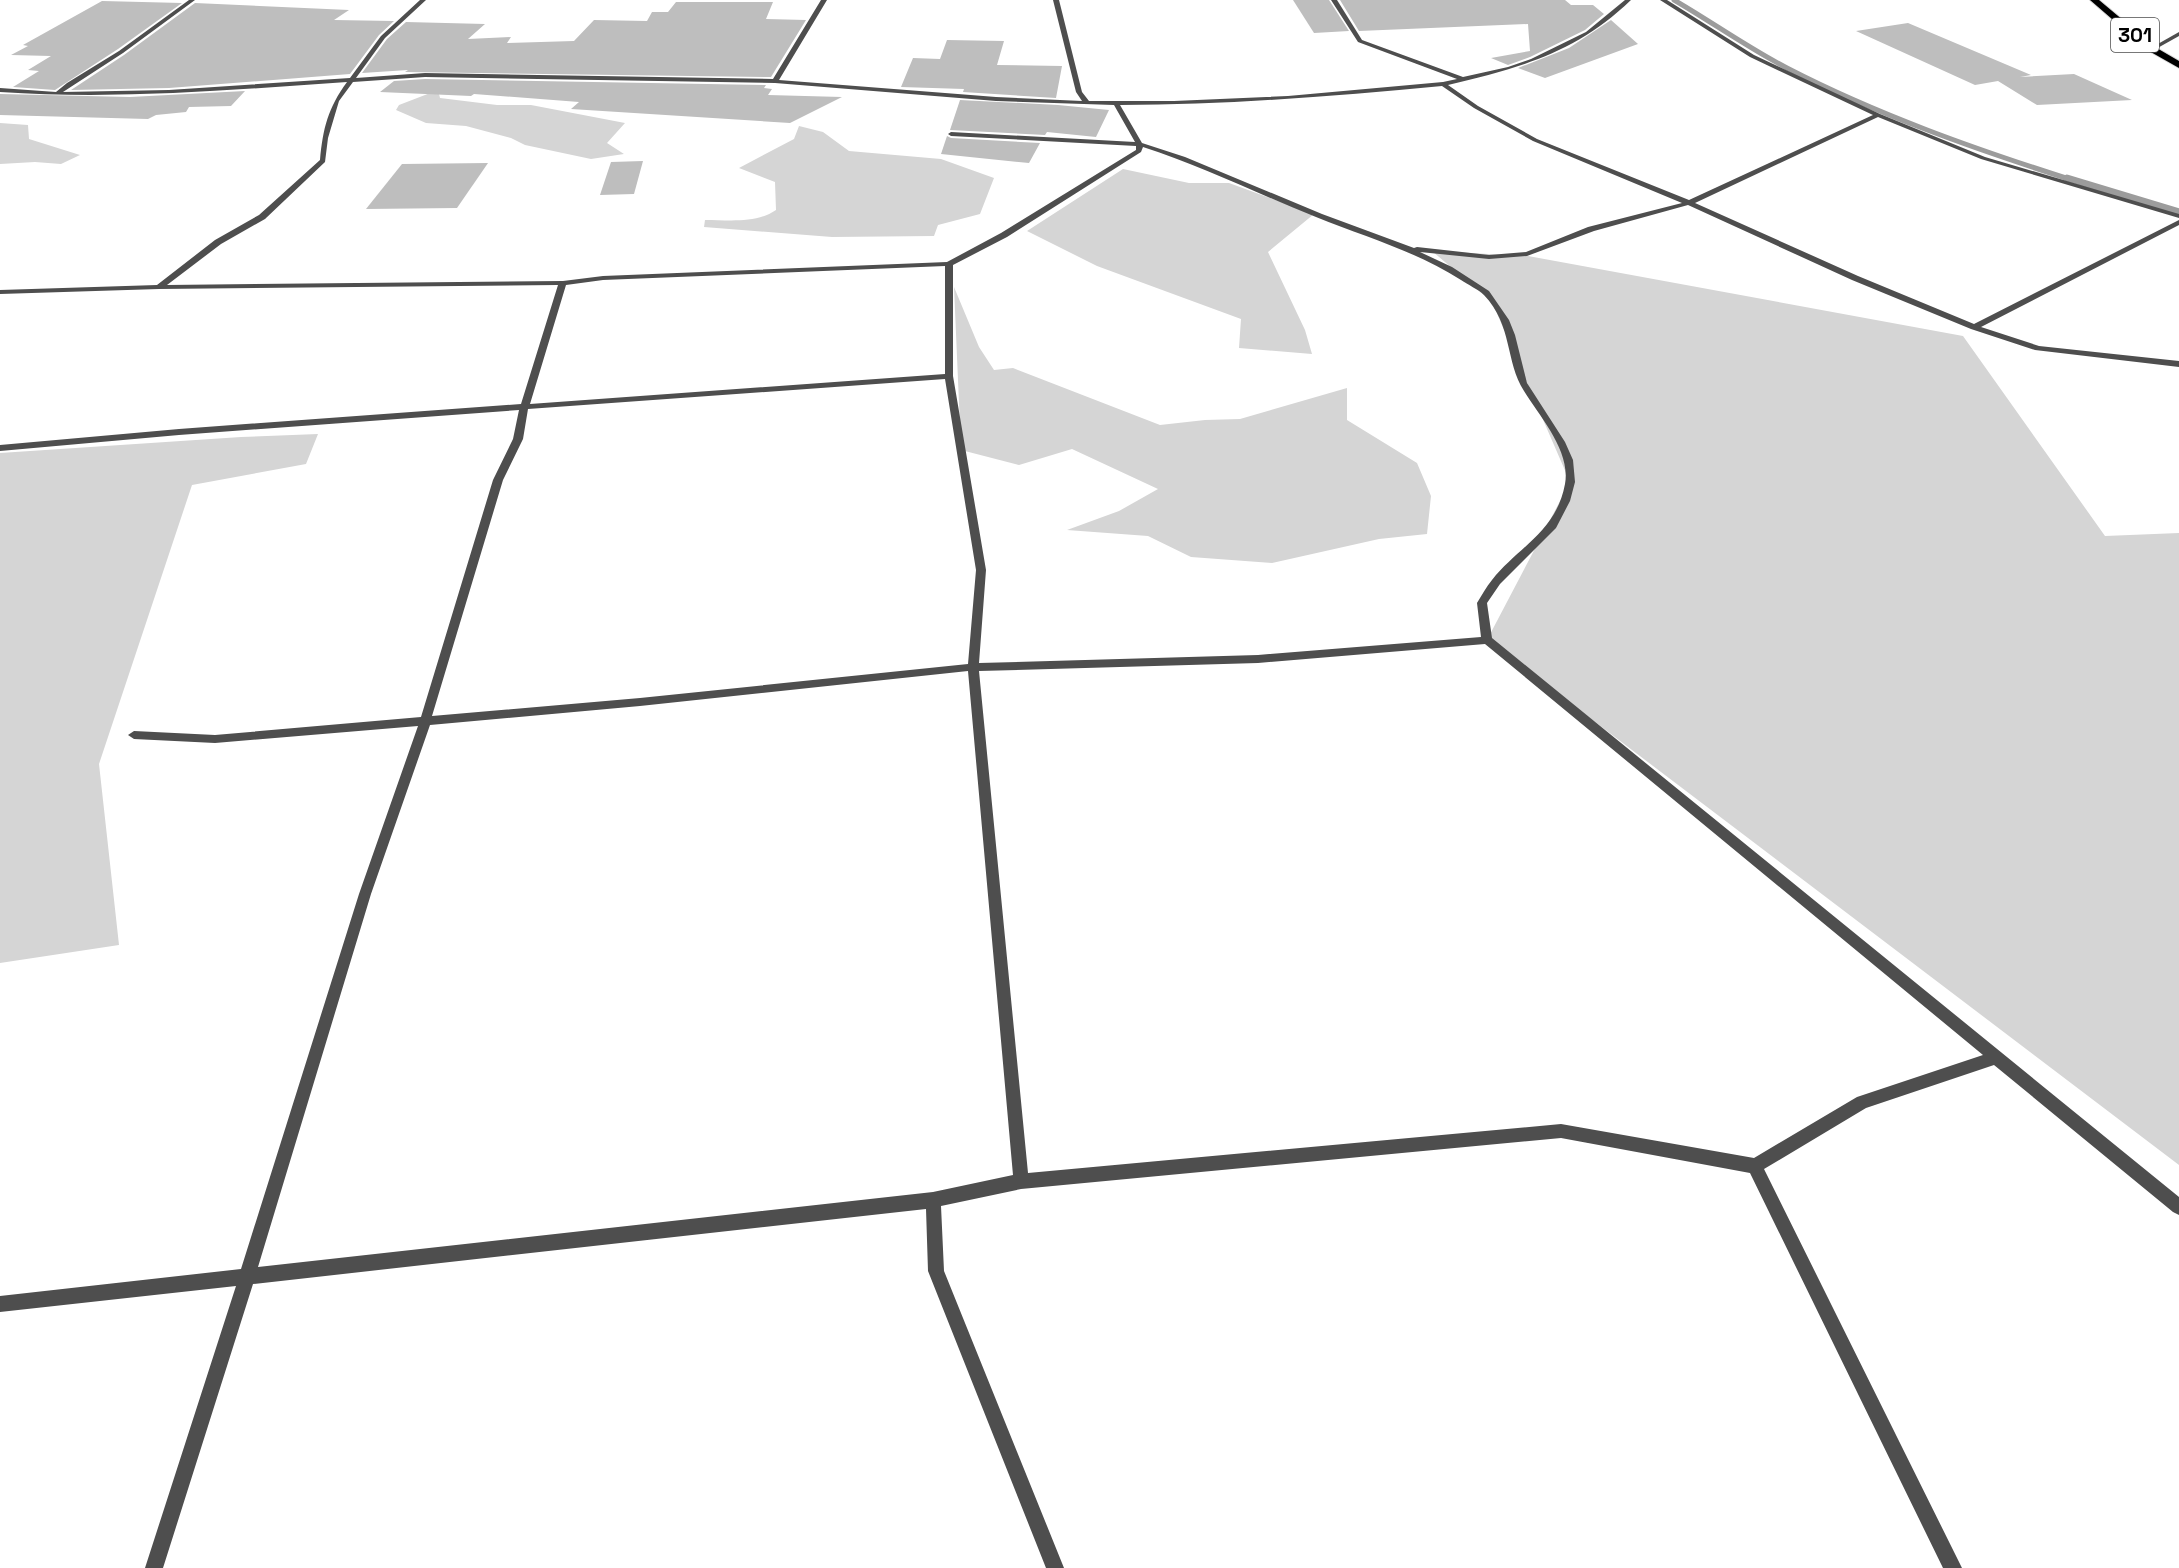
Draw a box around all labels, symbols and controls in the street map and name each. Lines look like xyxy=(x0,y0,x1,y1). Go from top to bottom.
road number: 301 xyxy=(2111,18,2159,52)

